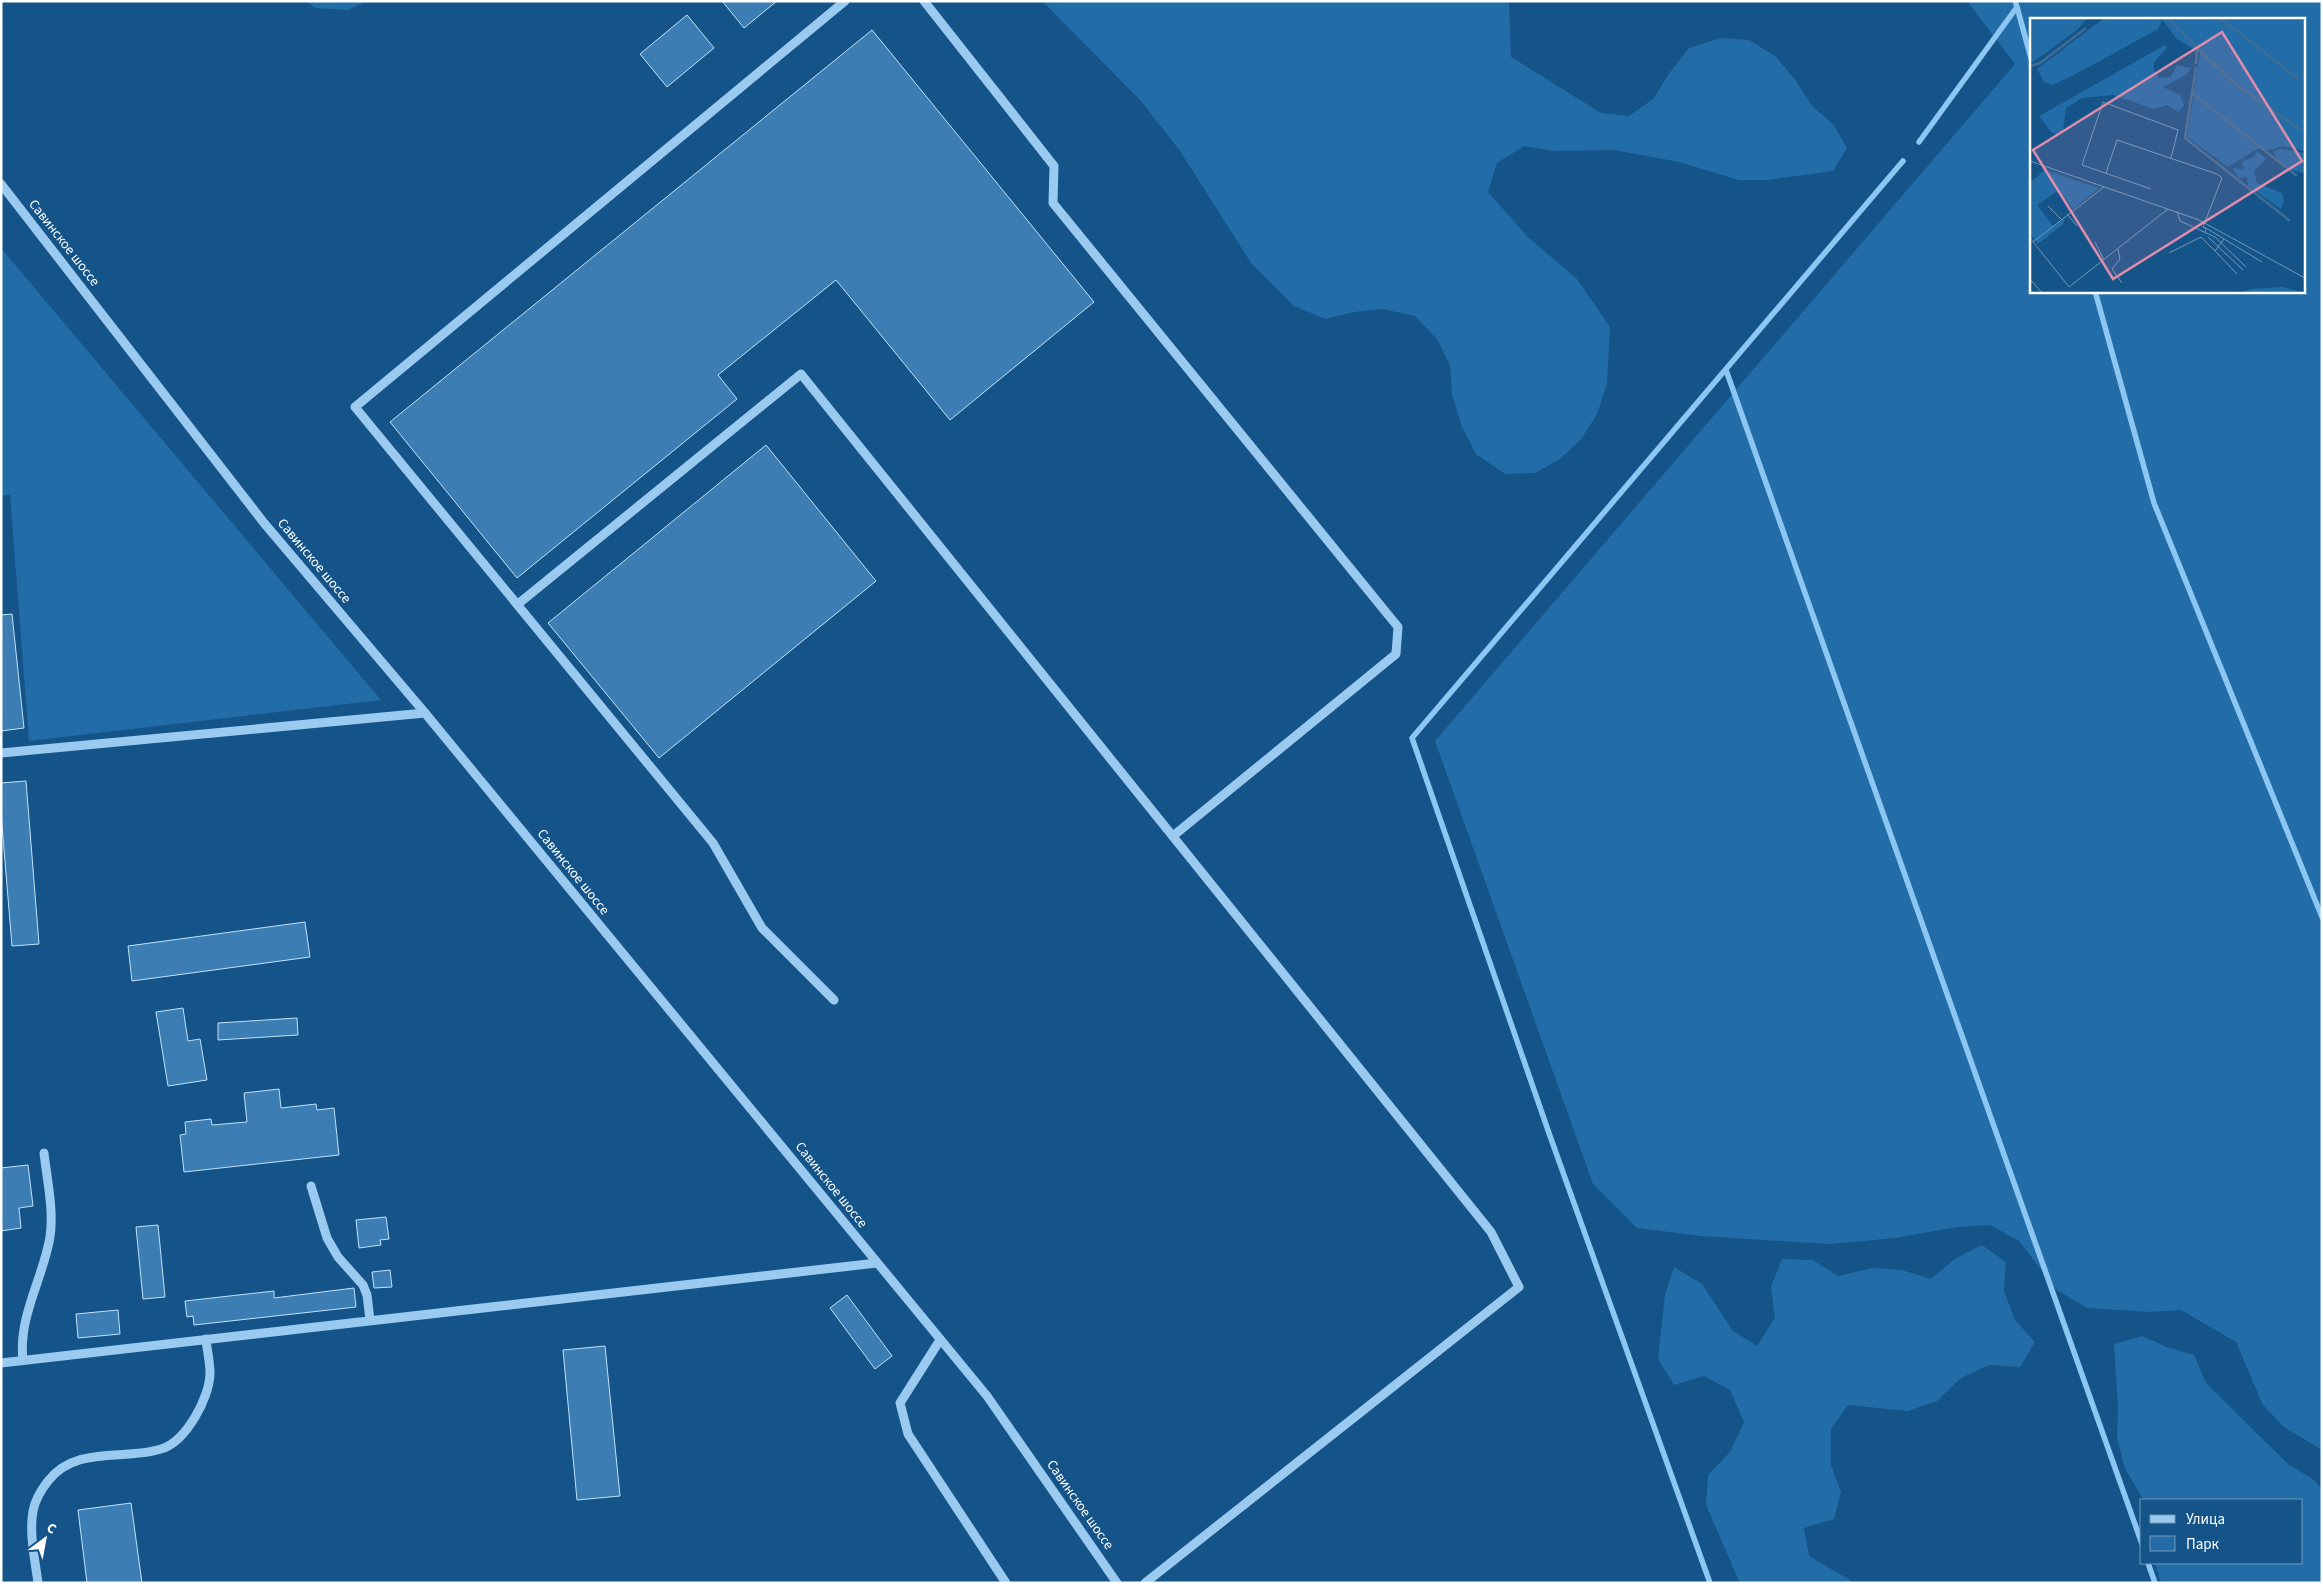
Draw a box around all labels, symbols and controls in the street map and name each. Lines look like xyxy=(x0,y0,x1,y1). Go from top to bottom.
inset map xyxy=(2030,18,2306,292)
street label: Савинское шоссе xyxy=(24,195,104,291)
street label: Савинское шоссе xyxy=(272,514,356,608)
street label: Савинское шоссе xyxy=(532,825,614,919)
street label: Савинское шоссе xyxy=(790,1138,872,1232)
street label: Савинское шоссе xyxy=(1042,1456,1118,1554)
legend xyxy=(2140,1499,2303,1564)
text: Улица xyxy=(2186,1509,2225,1530)
north arrow xyxy=(20,1514,70,1564)
text: С xyxy=(43,1518,60,1539)
text: Парк xyxy=(2186,1534,2220,1555)

